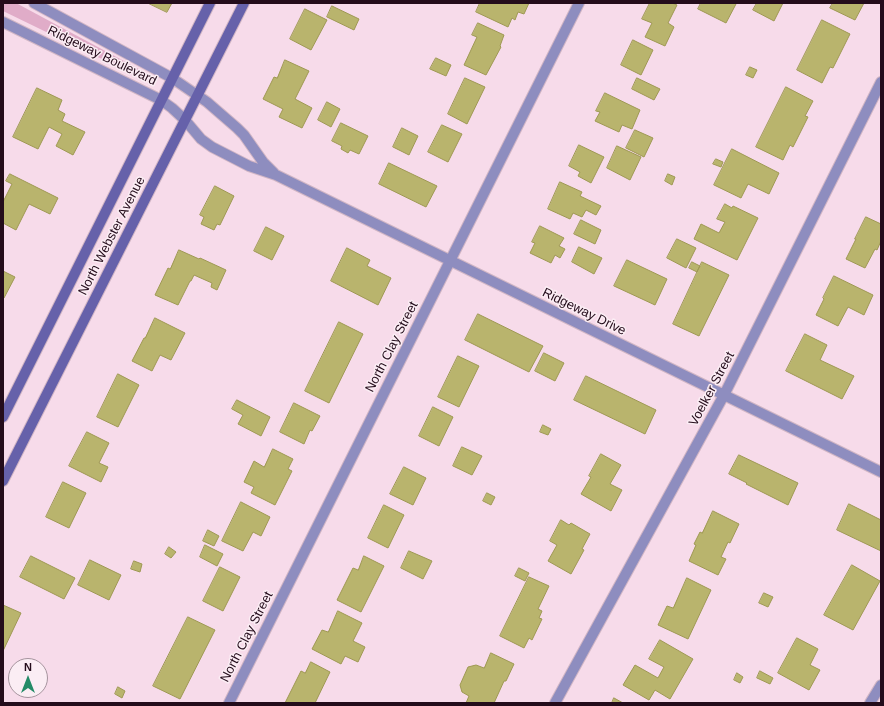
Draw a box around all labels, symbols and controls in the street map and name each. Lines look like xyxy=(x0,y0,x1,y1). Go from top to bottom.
street label: Ridgeway Boulevard xyxy=(45,23,159,89)
street label: North Webster Avenue xyxy=(75,174,149,298)
street label: Ridgeway Drive xyxy=(540,285,628,339)
street label: North Clay Street xyxy=(362,299,422,395)
street label: Voelker Street xyxy=(686,349,738,429)
street label: North Clay Street xyxy=(217,589,277,685)
north arrow xyxy=(8,658,48,698)
text: N xyxy=(24,661,32,673)

